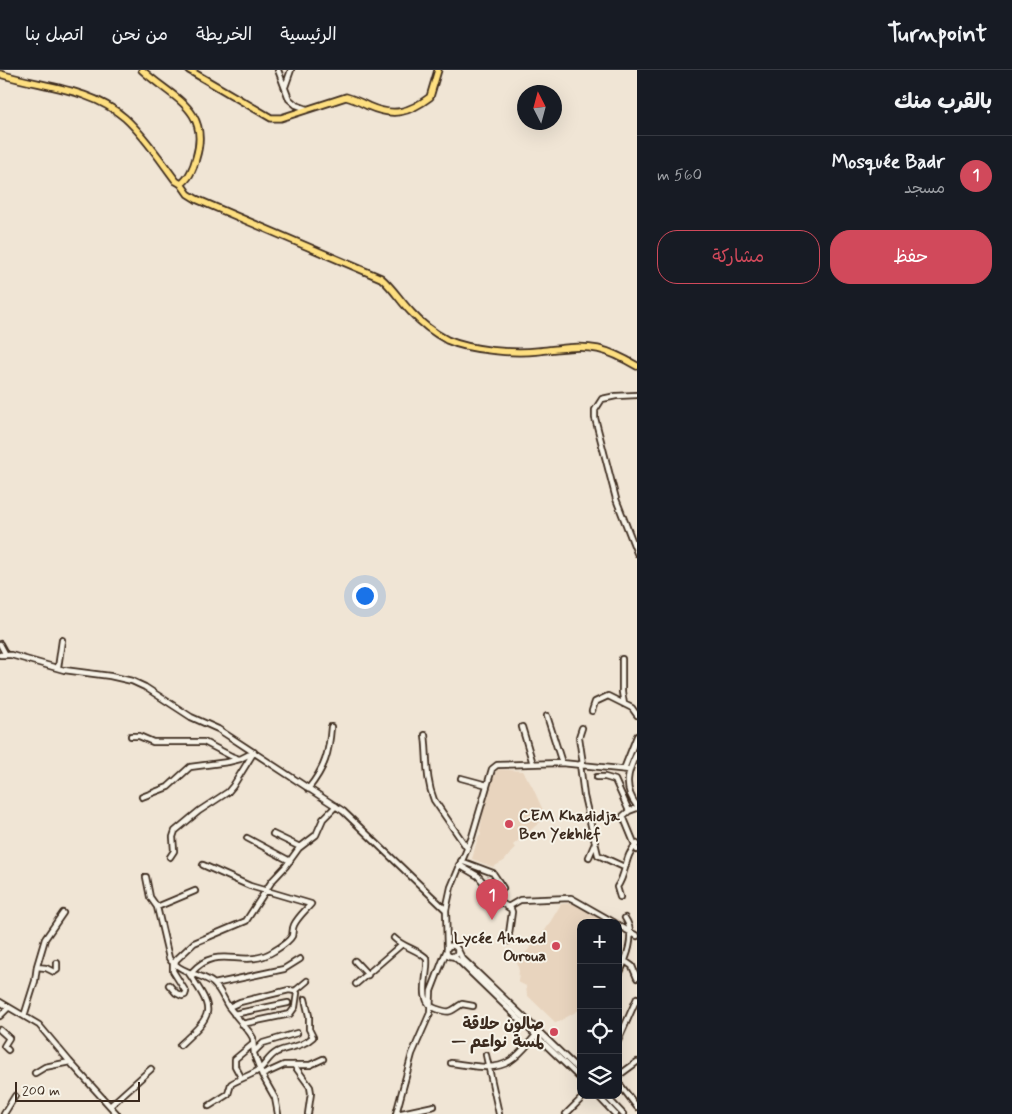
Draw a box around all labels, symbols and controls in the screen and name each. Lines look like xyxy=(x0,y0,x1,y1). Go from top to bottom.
text: Turnpoint xyxy=(887,19,987,50)
text: اتصل بنا xyxy=(25,23,84,47)
text: من نحن xyxy=(112,23,168,47)
text: الخريطة xyxy=(196,23,252,47)
text: الرئيسية xyxy=(280,23,337,47)
north arrow xyxy=(517,85,562,130)
text: بالقرب منك xyxy=(894,88,992,116)
text: Mosquée Badr xyxy=(832,150,945,175)
text: 560 m xyxy=(657,165,702,186)
text: 1 xyxy=(972,165,980,186)
text: مسجد xyxy=(904,178,945,199)
button: مشاركة xyxy=(657,230,820,284)
button: حفظ xyxy=(830,230,992,284)
your location xyxy=(352,583,378,609)
place label: CEM Khadidja Ben Yekhlef xyxy=(519,806,620,845)
marker: CEM Khadidja Ben Yekhlef xyxy=(503,818,515,830)
pin: 1 xyxy=(476,879,508,920)
map controls xyxy=(577,919,622,1099)
button: + xyxy=(577,919,622,964)
place label: Lycée Ahmed Ouroua xyxy=(454,928,546,967)
marker: Lycée Ahmed Ouroua xyxy=(550,940,562,952)
button: − xyxy=(577,964,622,1009)
button: locate xyxy=(577,1009,622,1054)
place label: صالون حلاقة — لمسة نواعم xyxy=(451,1014,544,1054)
marker: صالون حلاقة — لمسة نواعم xyxy=(548,1026,560,1038)
button: layers xyxy=(577,1054,622,1099)
scale bar xyxy=(15,1079,140,1102)
text: 200 m xyxy=(22,1082,60,1100)

